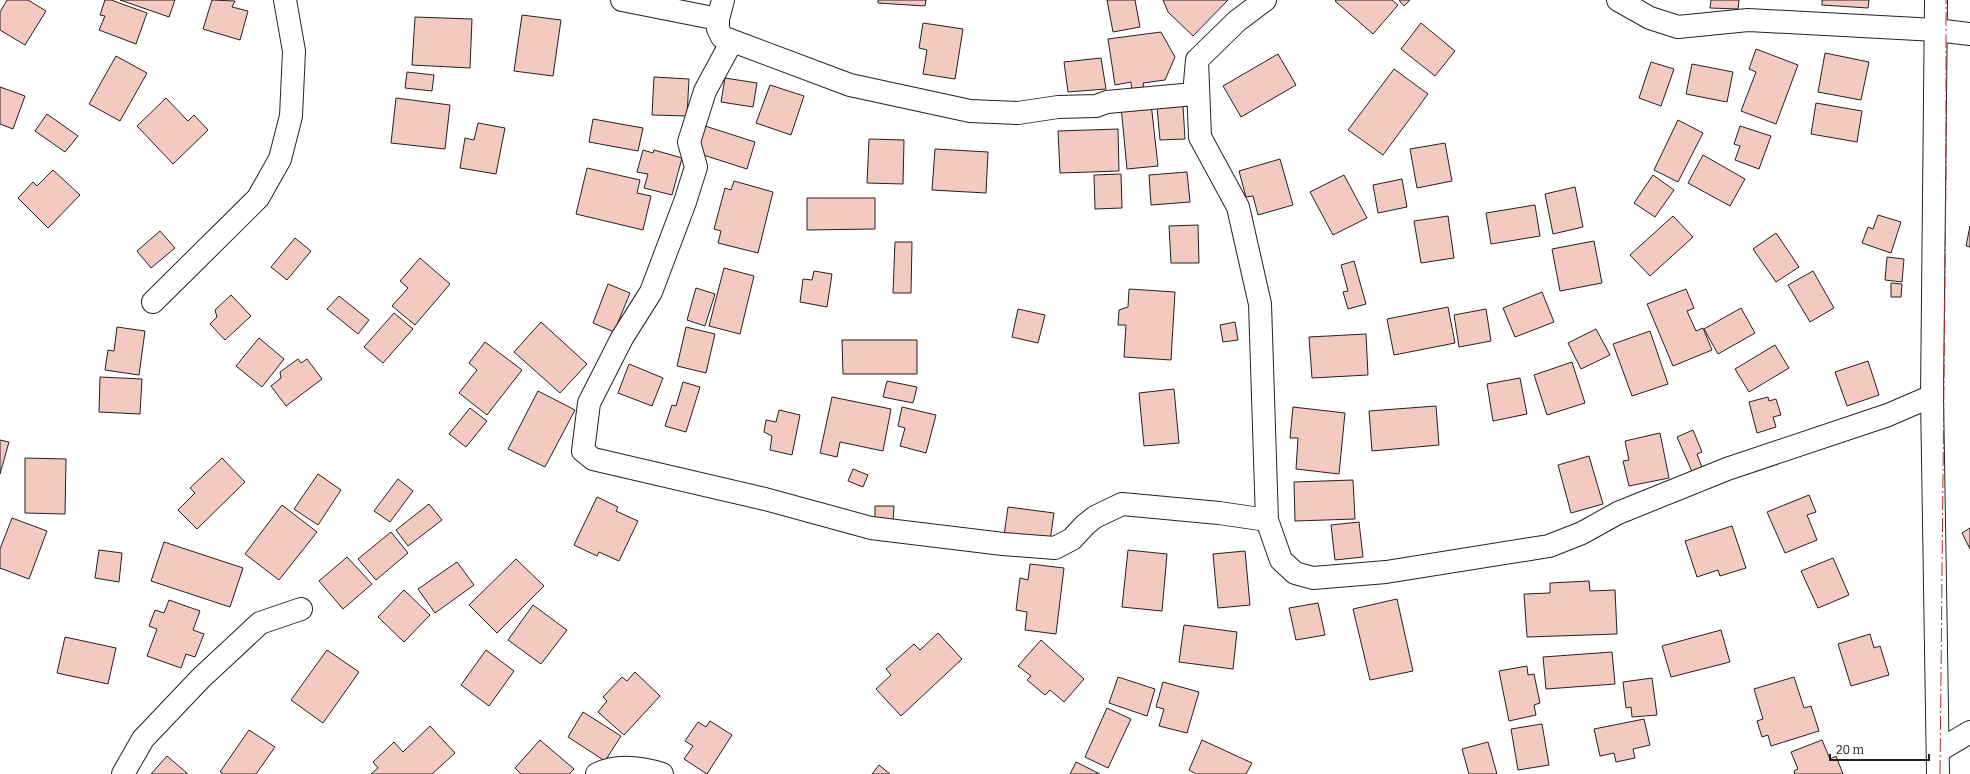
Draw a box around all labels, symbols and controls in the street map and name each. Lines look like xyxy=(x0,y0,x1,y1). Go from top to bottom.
scale bar xyxy=(1830,736,1929,762)
text: 20 m xyxy=(1836,743,1865,757)

